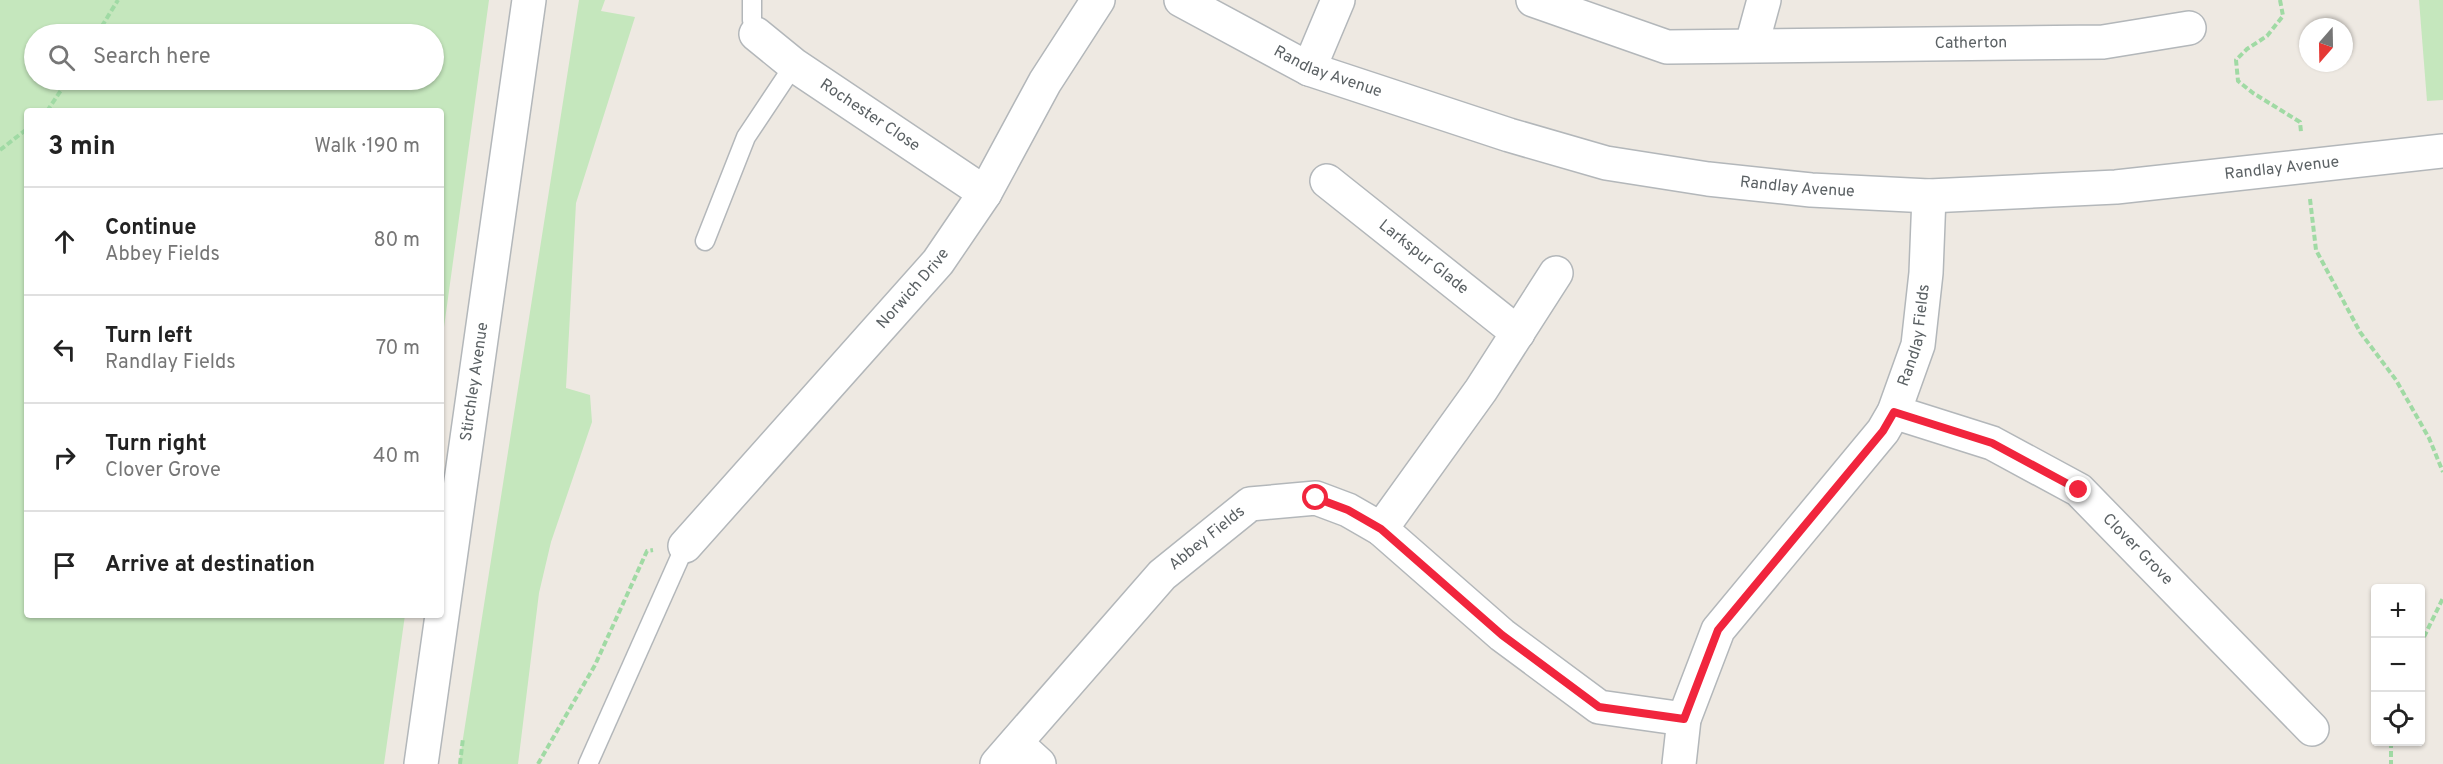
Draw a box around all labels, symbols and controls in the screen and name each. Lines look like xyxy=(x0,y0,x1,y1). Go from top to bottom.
north arrow xyxy=(2299,18,2353,72)
search box xyxy=(24,24,444,90)
street label: Catherton xyxy=(1935,33,2007,54)
icon: search xyxy=(45,41,78,74)
street label: Randlay Avenue xyxy=(1270,42,1384,102)
text: Search here xyxy=(93,44,211,71)
street label: Rochester Close xyxy=(816,75,924,156)
text: 3 min xyxy=(48,131,116,164)
text: Walk · 190 m xyxy=(314,134,420,160)
street label: Randlay Avenue xyxy=(2224,153,2340,185)
street label: Randlay Avenue xyxy=(1739,172,1855,202)
text: Continue xyxy=(105,215,196,242)
street label: Larkspur Glade xyxy=(1374,216,1472,299)
icon: ahead xyxy=(48,225,81,258)
text: 80 m xyxy=(374,228,420,254)
text: Abbey Fields xyxy=(105,242,220,268)
street label: Norwich Drive xyxy=(873,245,954,333)
street label: Randlay Fields xyxy=(1894,283,1935,389)
street label: Stirchley Avenue xyxy=(457,321,493,442)
text: Turn left xyxy=(105,323,193,350)
icon: left xyxy=(48,333,81,366)
text: 70 m xyxy=(376,336,420,362)
text: Randlay Fields xyxy=(105,350,236,376)
text: Turn right xyxy=(105,431,207,458)
icon: right xyxy=(48,441,81,474)
text: 40 m xyxy=(373,444,420,470)
text: Clover Grove xyxy=(105,458,221,484)
route end xyxy=(2065,476,2091,502)
route start xyxy=(1302,484,1328,510)
street label: Abbey Fields xyxy=(1165,502,1249,575)
street label: Clover Grove xyxy=(2098,509,2177,590)
icon: arrive xyxy=(48,549,81,582)
text: Arrive at destination xyxy=(105,552,315,579)
map controls xyxy=(2371,584,2425,746)
button: + xyxy=(2371,584,2425,638)
button: − xyxy=(2371,638,2425,692)
button: locate xyxy=(2371,692,2425,746)

